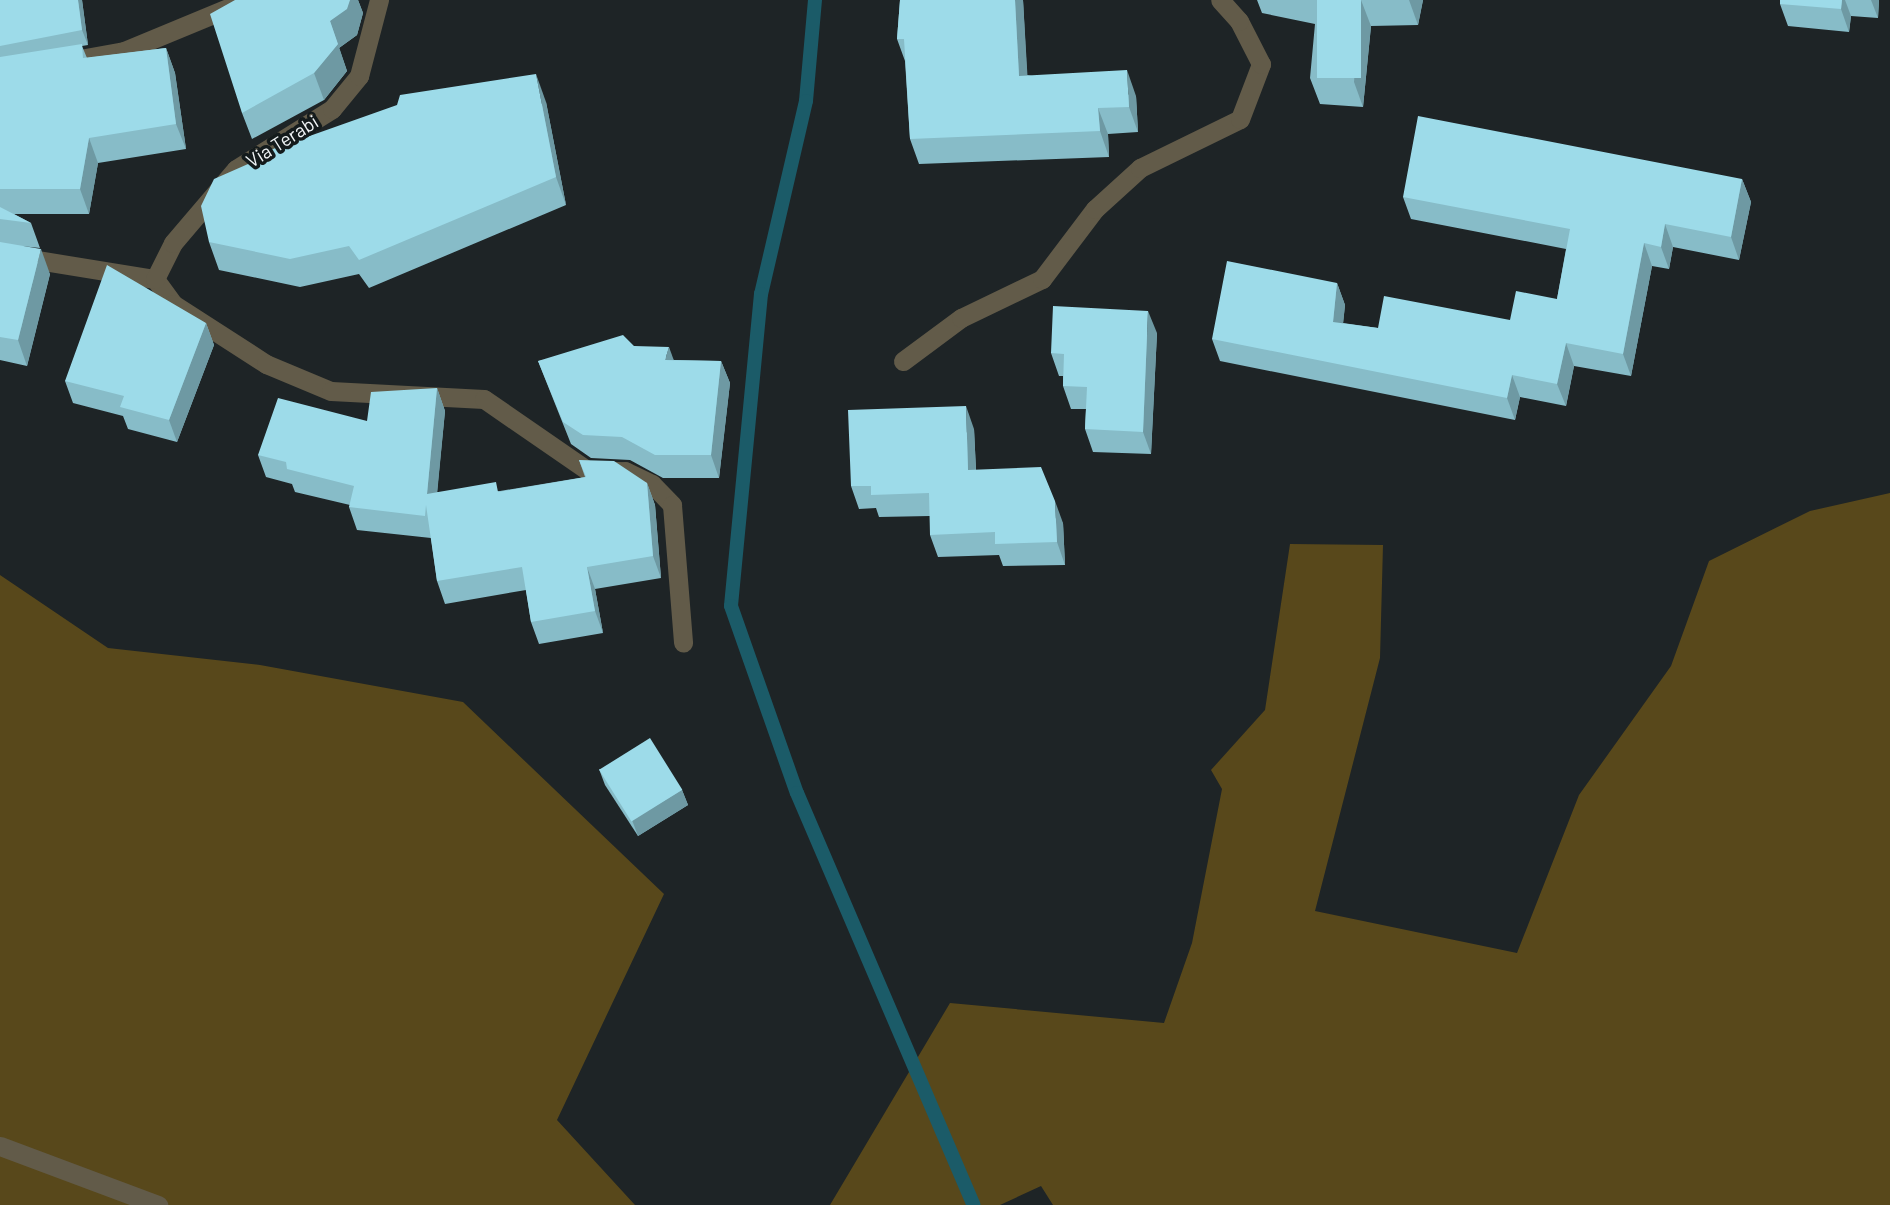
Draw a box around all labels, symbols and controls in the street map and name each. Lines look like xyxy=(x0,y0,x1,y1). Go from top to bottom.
street label: Via Terabi xyxy=(242,110,322,172)

